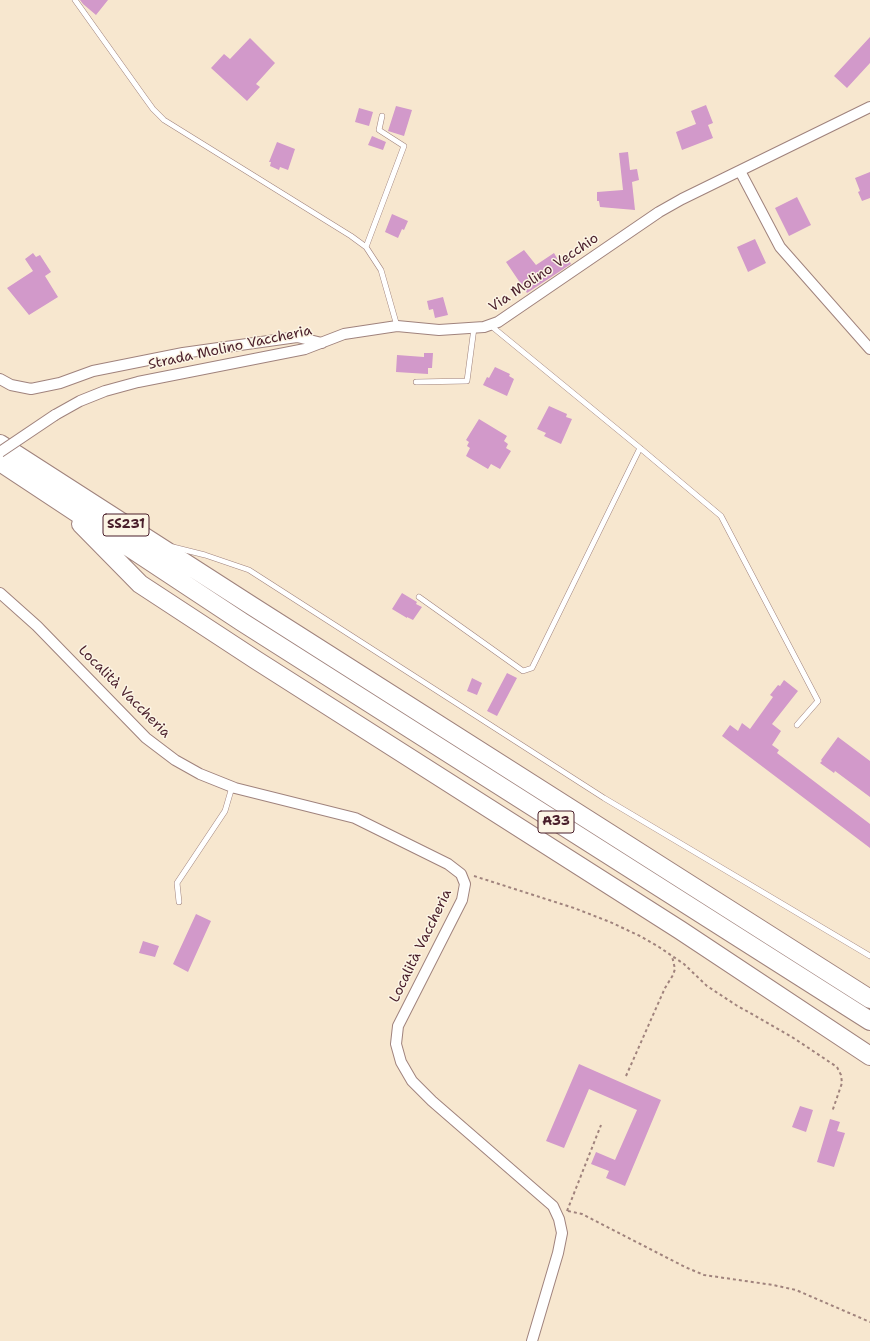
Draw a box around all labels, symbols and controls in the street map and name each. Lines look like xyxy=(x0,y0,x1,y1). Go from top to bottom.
street label: Via Molino Vecchio xyxy=(486,230,602,316)
street label: Strada Molino Vaccheria xyxy=(147,322,313,374)
road number: SS231 xyxy=(103,514,149,536)
street label: Località Vaccheria xyxy=(74,642,174,742)
road number: A33 xyxy=(538,811,574,833)
street label: Località Vaccheria xyxy=(386,887,456,1005)

